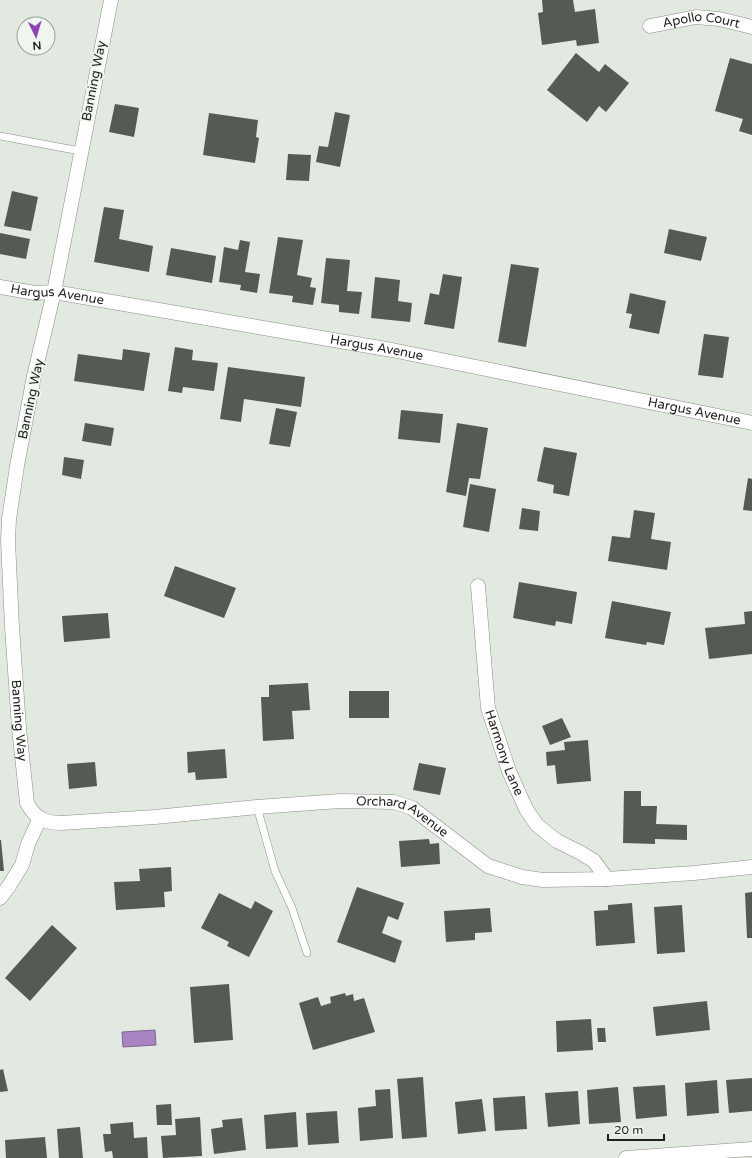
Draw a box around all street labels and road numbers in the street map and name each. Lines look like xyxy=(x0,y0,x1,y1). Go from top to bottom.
street label: Apollo Court xyxy=(661,9,741,32)
street label: Banning Way xyxy=(78,39,110,123)
street label: Hargus Avenue xyxy=(9,281,105,308)
street label: Hargus Avenue xyxy=(329,332,425,364)
street label: Banning Way xyxy=(15,357,47,441)
street label: Hargus Avenue xyxy=(647,394,742,429)
street label: Banning Way xyxy=(8,679,31,762)
street label: Harmony Lane xyxy=(481,708,527,798)
street label: Orchard Avenue xyxy=(356,793,451,841)

